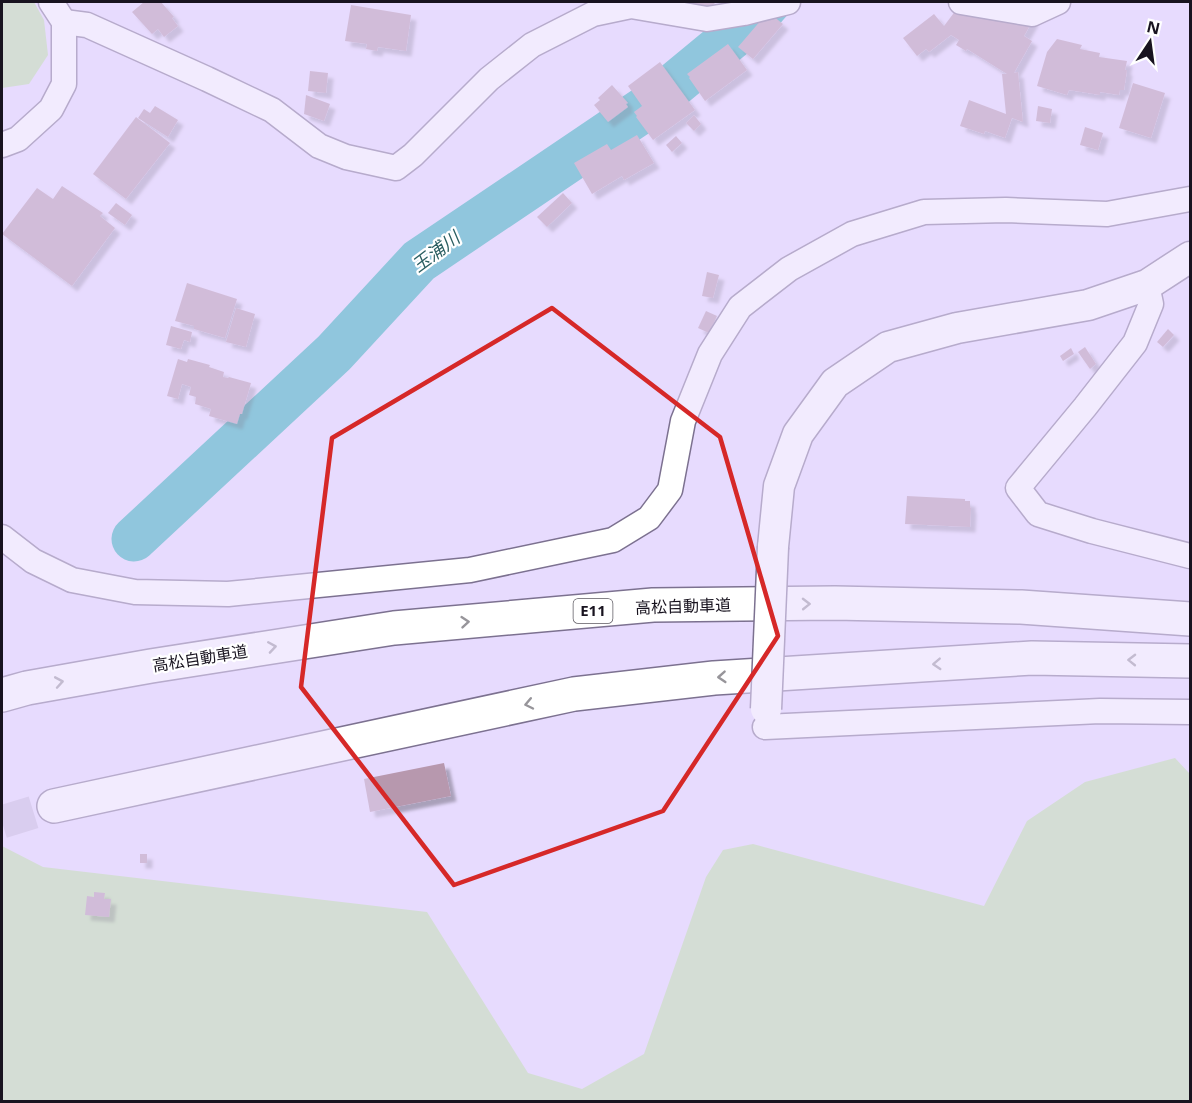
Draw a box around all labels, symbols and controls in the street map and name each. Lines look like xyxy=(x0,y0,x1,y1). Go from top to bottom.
north arrow xyxy=(1120,12,1180,72)
text: N xyxy=(1145,15,1162,40)
water label: 玉浦川 xyxy=(407,224,466,277)
street label: 高松自動車道 xyxy=(635,593,731,619)
one-way arrow xyxy=(802,598,811,610)
road number: E11 xyxy=(574,599,612,623)
one-way arrow xyxy=(460,616,470,629)
street label: 高松自動車道 xyxy=(151,640,249,676)
one-way arrow xyxy=(267,642,276,654)
one-way arrow xyxy=(1128,654,1137,666)
one-way arrow xyxy=(933,657,942,670)
one-way arrow xyxy=(717,670,726,683)
one-way arrow xyxy=(54,677,63,689)
one-way arrow xyxy=(524,697,534,710)

